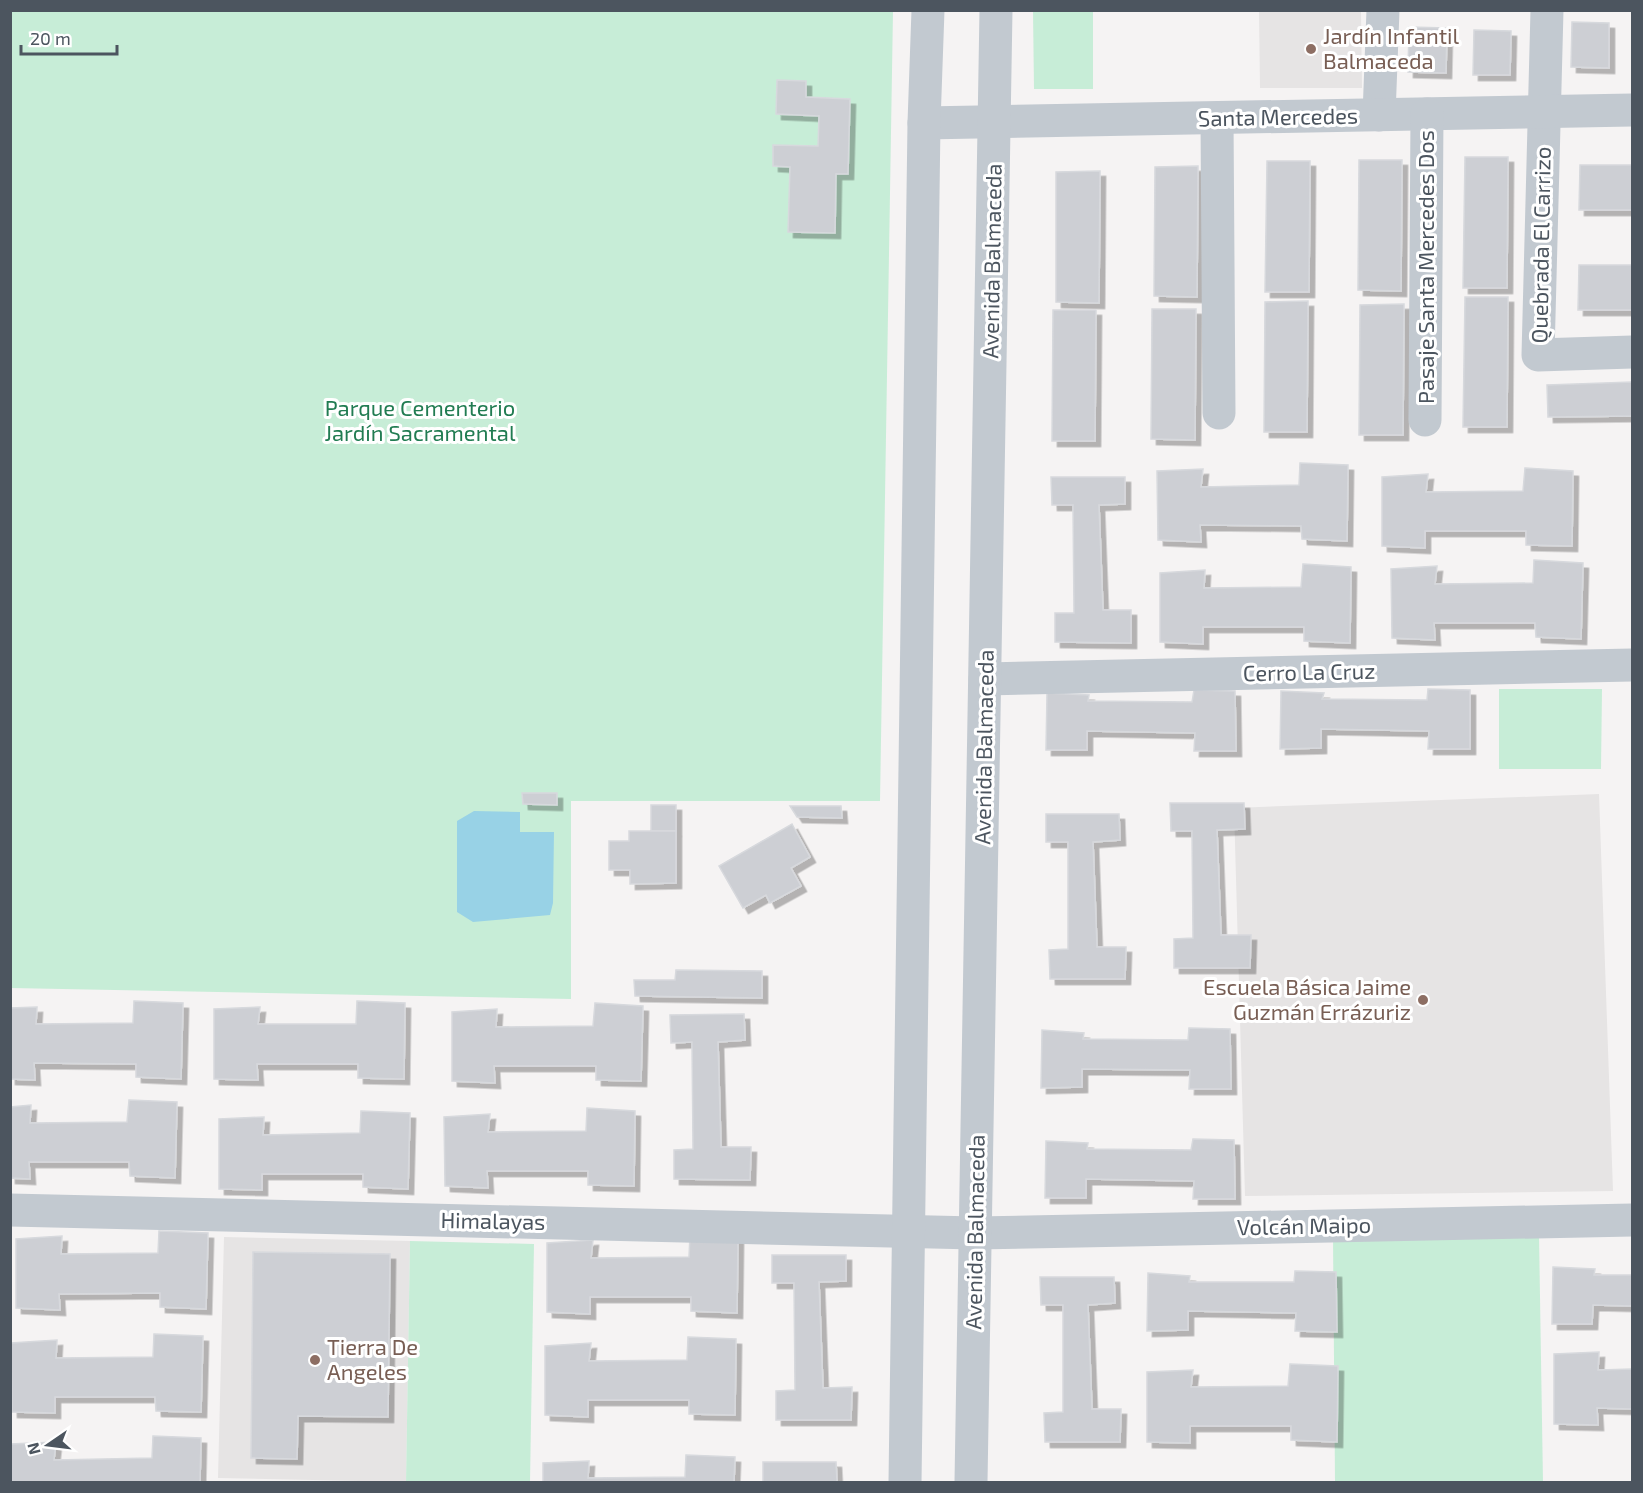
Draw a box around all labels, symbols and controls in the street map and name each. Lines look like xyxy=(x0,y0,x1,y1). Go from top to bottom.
scale bar xyxy=(21,18,117,56)
place label: Jardín Infantil Balmaceda xyxy=(1323,22,1460,73)
text: 20 m xyxy=(30,27,71,49)
marker: Jardín Infantil Balmaceda xyxy=(1304,42,1318,56)
street label: Santa Mercedes xyxy=(1198,102,1358,130)
street label: Pasaje Santa Mercedes Dos xyxy=(1412,130,1439,404)
street label: Quebrada El Carrizo xyxy=(1525,146,1556,344)
street label: Avenida Balmaceda xyxy=(976,163,1006,359)
park label: Parque Cementerio Jardín Sacramental xyxy=(325,394,516,445)
street label: Avenida Balmaceda xyxy=(968,649,998,845)
street label: Cerro La Cruz xyxy=(1243,657,1375,685)
place label: Escuela Básica Jaime Guzmán Errázuriz xyxy=(1203,973,1411,1024)
marker: Escuela Básica Jaime Guzmán Errázuriz xyxy=(1416,993,1430,1007)
street label: Avenida Balmaceda xyxy=(959,1134,989,1330)
street label: Himalayas xyxy=(440,1206,546,1234)
street label: Volcán Maipo xyxy=(1237,1211,1371,1239)
place label: Tierra De Angeles xyxy=(327,1333,418,1384)
marker: Tierra De Angeles xyxy=(308,1353,322,1367)
north arrow xyxy=(18,1415,78,1475)
text: N xyxy=(22,1441,44,1457)

